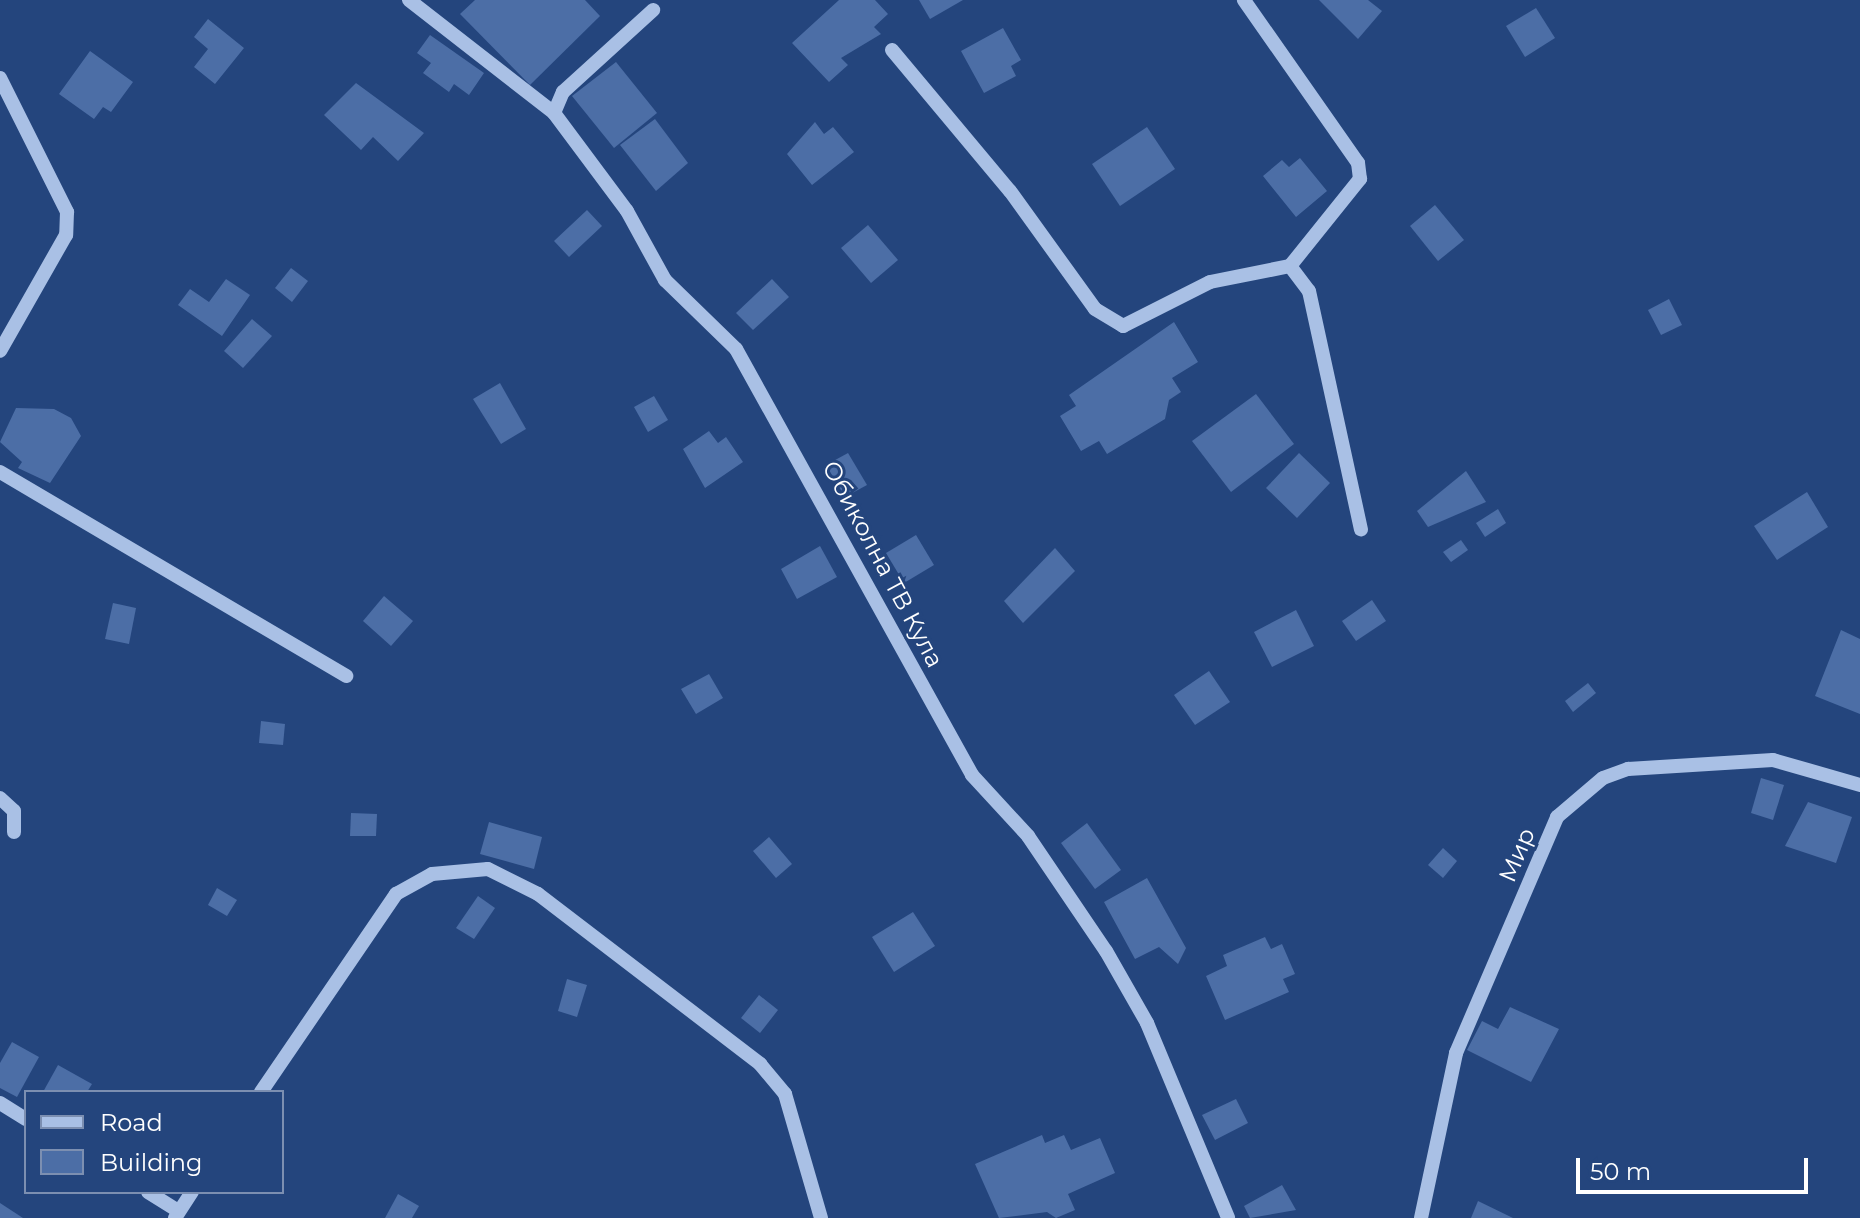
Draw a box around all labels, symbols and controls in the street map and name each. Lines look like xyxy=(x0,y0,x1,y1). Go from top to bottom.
street label: Обиколна ТВ Кула xyxy=(816,456,950,672)
street label: Мир xyxy=(1493,824,1541,886)
legend xyxy=(24,1090,284,1194)
text: Road xyxy=(100,1108,163,1137)
scale bar xyxy=(1580,1142,1812,1192)
text: Building xyxy=(100,1148,203,1177)
text: 50 m xyxy=(1590,1157,1651,1186)

